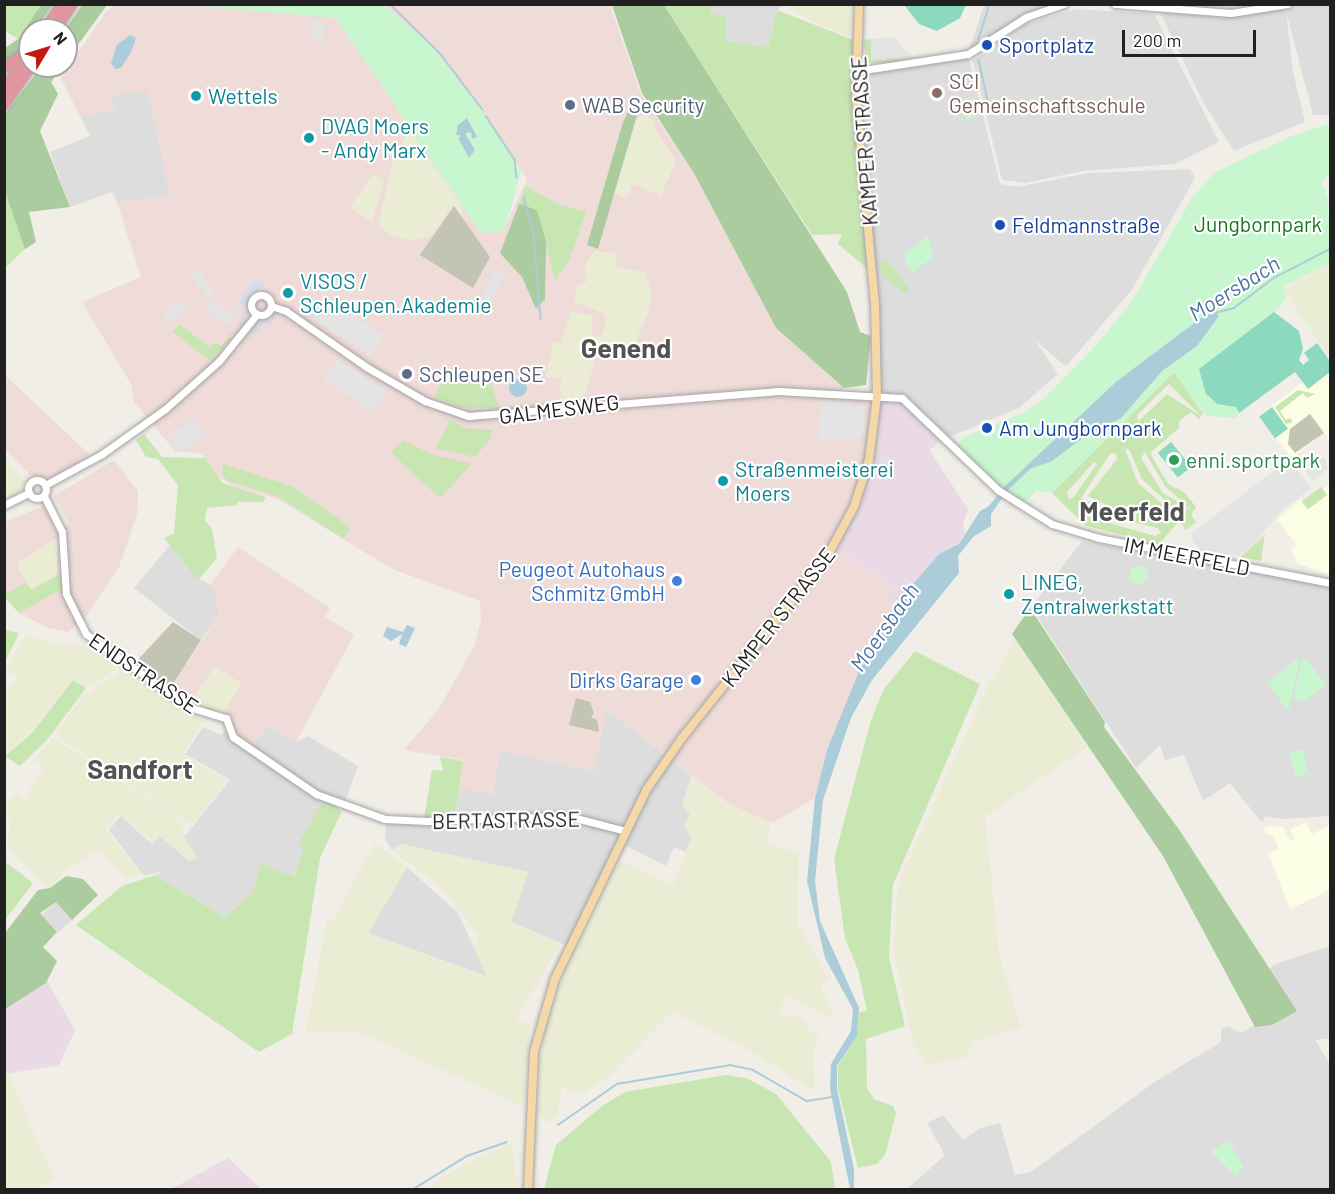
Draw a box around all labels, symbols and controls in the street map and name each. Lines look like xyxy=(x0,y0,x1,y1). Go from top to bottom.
north arrow xyxy=(18,18,78,78)
scale bar xyxy=(1125,18,1258,56)
text: N xyxy=(50,28,72,48)
text: 200 m xyxy=(1133,29,1181,51)
place label: Sportplatz xyxy=(999,32,1094,58)
marker: Sportplatz xyxy=(980,38,994,52)
street label: KAMPER STRASSE xyxy=(846,55,882,227)
place label: SCI Gemeinschaftsschule xyxy=(949,68,1146,118)
place label: Wettels xyxy=(208,83,278,109)
marker: SCI Gemeinschaftsschule xyxy=(930,86,944,100)
marker: Wettels xyxy=(189,89,203,103)
place label: WAB Security xyxy=(582,92,705,118)
marker: WAB Security xyxy=(563,98,577,112)
place label: DVAG Moers - Andy Marx xyxy=(321,113,429,163)
marker: DVAG Moers - Andy Marx xyxy=(302,131,316,145)
park label: Jungbornpark xyxy=(1194,211,1322,237)
place label: Feldmannstraße xyxy=(1012,212,1160,238)
marker: Feldmannstraße xyxy=(993,218,1007,232)
water label: Moersbach xyxy=(1184,250,1284,326)
place label: VISOS / Schleupen.Akademie xyxy=(300,268,492,318)
marker: VISOS / Schleupen.Akademie xyxy=(281,286,295,300)
district label: Genend xyxy=(581,332,671,364)
place label: Schleupen SE xyxy=(419,361,544,387)
marker: Schleupen SE xyxy=(400,367,414,381)
street label: GALMESWEG xyxy=(497,389,621,429)
place label: Am Jungbornpark xyxy=(999,415,1161,441)
marker: Am Jungbornpark xyxy=(980,421,994,435)
place label: enni.sportpark xyxy=(1186,447,1320,473)
marker: enni.sportpark xyxy=(1167,453,1181,467)
place label: Straßenmeisterei Moers xyxy=(735,456,894,506)
marker: Straßenmeisterei Moers xyxy=(716,474,730,488)
district label: Meerfeld xyxy=(1079,495,1185,527)
street label: IM MEERFELD xyxy=(1122,531,1252,581)
street label: KAMPER STRASSE xyxy=(716,542,840,692)
place label: Peugeot Autohaus Schmitz GmbH xyxy=(499,556,665,606)
place label: LINEG, Zentralwerkstatt xyxy=(1021,569,1174,619)
marker: Peugeot Autohaus Schmitz GmbH xyxy=(670,574,684,588)
water label: Moersbach xyxy=(844,578,924,676)
marker: LINEG, Zentralwerkstatt xyxy=(1002,587,1016,601)
street label: ENDSTRASSE xyxy=(85,627,203,719)
place label: Dirks Garage xyxy=(569,667,684,693)
marker: Dirks Garage xyxy=(689,673,703,687)
district label: Sandfort xyxy=(87,753,193,785)
street label: BERTASTRASSE xyxy=(432,806,580,834)

